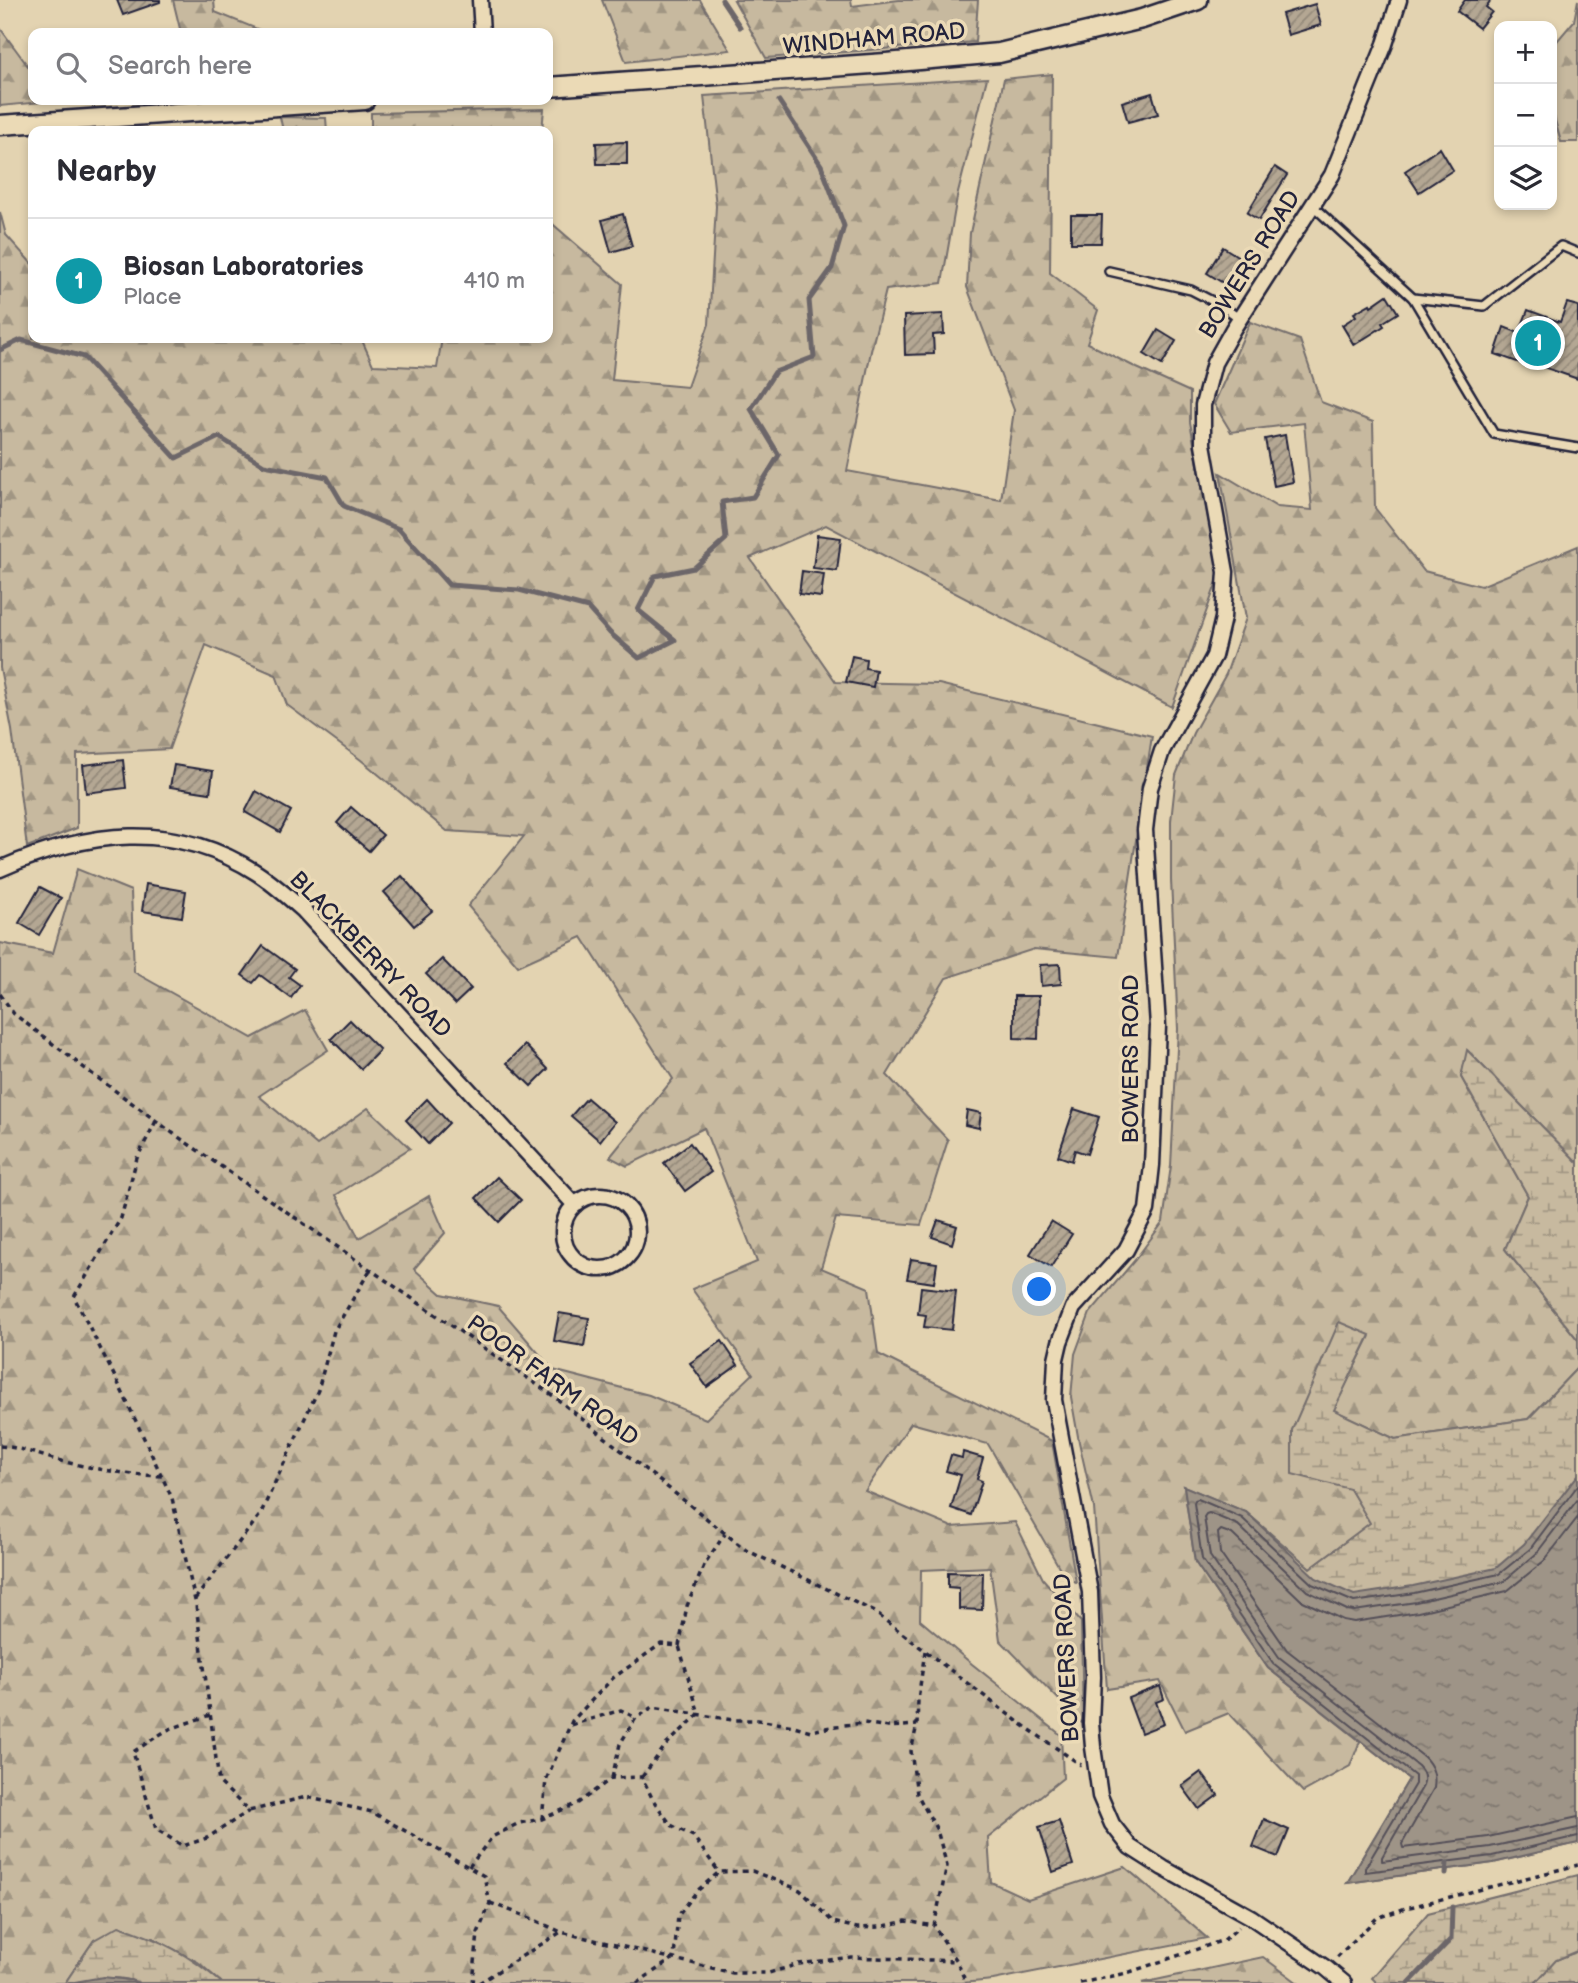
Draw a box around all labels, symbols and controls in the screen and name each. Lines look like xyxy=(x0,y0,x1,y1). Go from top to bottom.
street label: WINDHAM ROAD xyxy=(782,17,967,61)
map controls xyxy=(1494,21,1557,210)
button: + xyxy=(1494,21,1557,84)
search box xyxy=(28,28,553,105)
icon: search xyxy=(52,48,90,86)
text: Search here xyxy=(108,51,252,82)
button: − xyxy=(1494,84,1557,147)
button: layers xyxy=(1494,147,1557,210)
text: Nearby xyxy=(56,154,156,190)
street label: BOWERS ROAD xyxy=(1193,185,1307,344)
text: Biosan Laboratories xyxy=(123,252,364,283)
text: 1 xyxy=(74,267,84,295)
text: 410 m xyxy=(463,267,525,295)
text: Place xyxy=(123,283,181,311)
pin: 1 xyxy=(1515,317,1561,369)
street label: BLACKBERRY ROAD xyxy=(283,866,457,1044)
street label: BOWERS ROAD xyxy=(1117,974,1145,1144)
your location xyxy=(1022,1272,1056,1306)
street label: POOR FARM ROAD xyxy=(461,1309,644,1452)
street label: BOWERS ROAD xyxy=(1049,1573,1085,1743)

